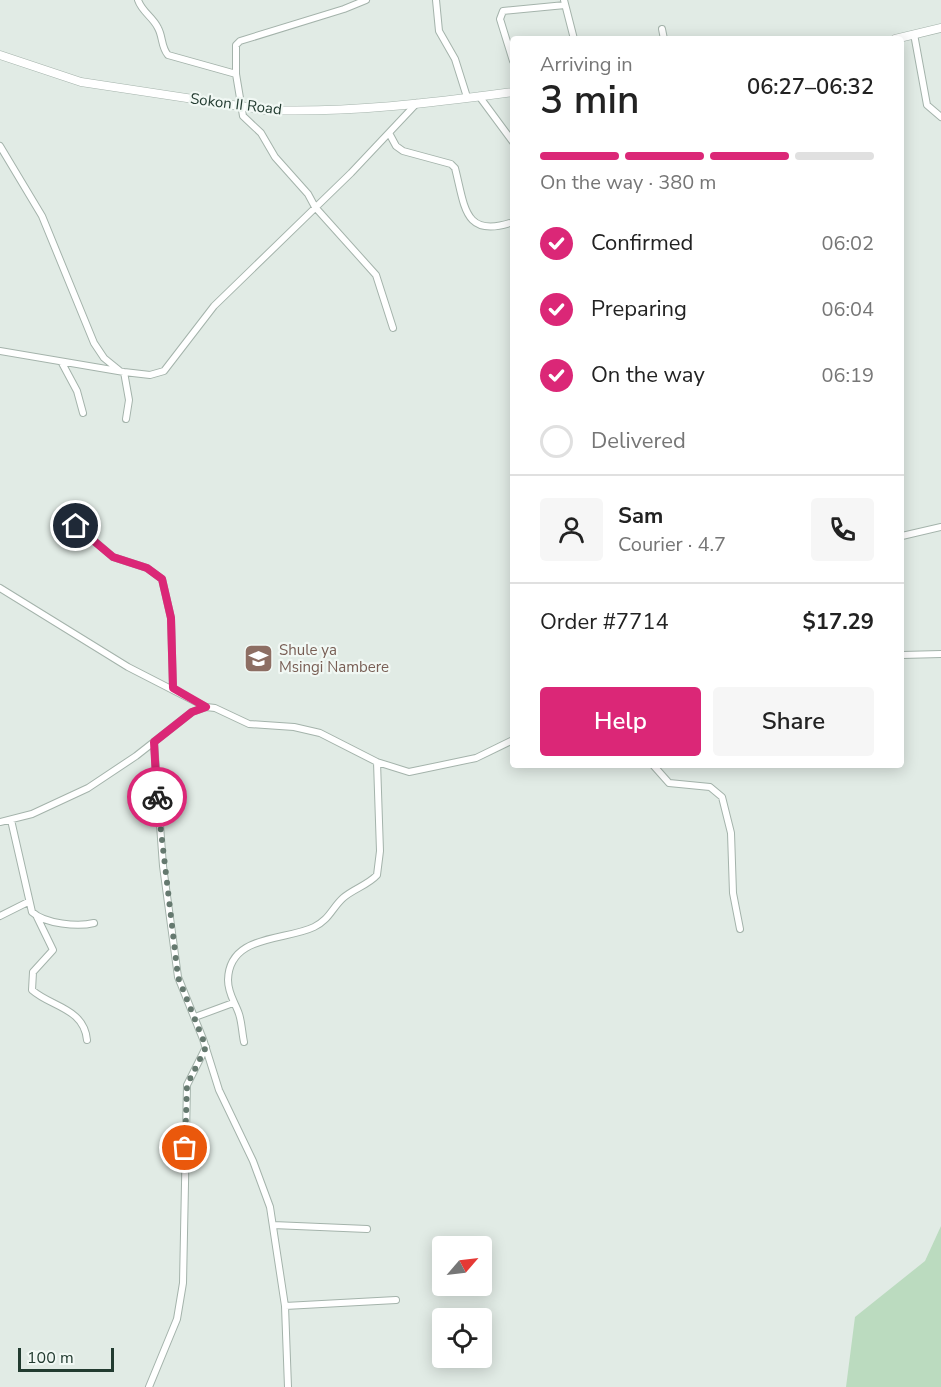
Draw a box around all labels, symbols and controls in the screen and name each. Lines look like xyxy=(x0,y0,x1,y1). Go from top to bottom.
text: Arriving in xyxy=(540,51,633,78)
text: 06:27–06:32 xyxy=(747,72,874,102)
text: 3 min xyxy=(540,74,639,127)
street label: Sokon II Road xyxy=(189,88,283,120)
text: On the way · 380 m xyxy=(540,169,716,196)
icon: check xyxy=(540,227,573,260)
text: Confirmed xyxy=(591,228,693,258)
text: 06:02 xyxy=(821,230,874,257)
icon: check xyxy=(540,293,573,326)
text: Preparing xyxy=(591,294,687,324)
text: 06:04 xyxy=(821,296,874,323)
icon: check xyxy=(540,359,573,392)
text: On the way xyxy=(591,360,705,390)
text: 06:19 xyxy=(821,362,874,389)
text: Delivered xyxy=(591,426,686,456)
button: person xyxy=(540,498,603,561)
button: phone xyxy=(811,498,874,561)
pin xyxy=(50,500,101,551)
text: Sam xyxy=(618,501,663,531)
icon: home xyxy=(59,509,92,542)
text: Courier · 4.7 xyxy=(618,531,726,558)
text: Order #7714 xyxy=(540,607,669,637)
text: $17.29 xyxy=(803,607,874,637)
place label: Shule ya Msingi Nambere xyxy=(279,640,389,677)
school or university icon: Shule ya Msingi Nambere xyxy=(242,643,274,675)
button: Help xyxy=(540,687,701,756)
button: Share xyxy=(713,687,874,756)
courier xyxy=(127,767,187,827)
icon: bike xyxy=(141,781,174,814)
pin xyxy=(159,1122,210,1173)
icon: bag xyxy=(168,1131,201,1164)
north arrow xyxy=(432,1236,492,1296)
map controls xyxy=(432,1236,492,1368)
button: locate xyxy=(432,1308,492,1368)
scale bar xyxy=(18,1345,114,1372)
text: 100 m xyxy=(27,1347,74,1369)

